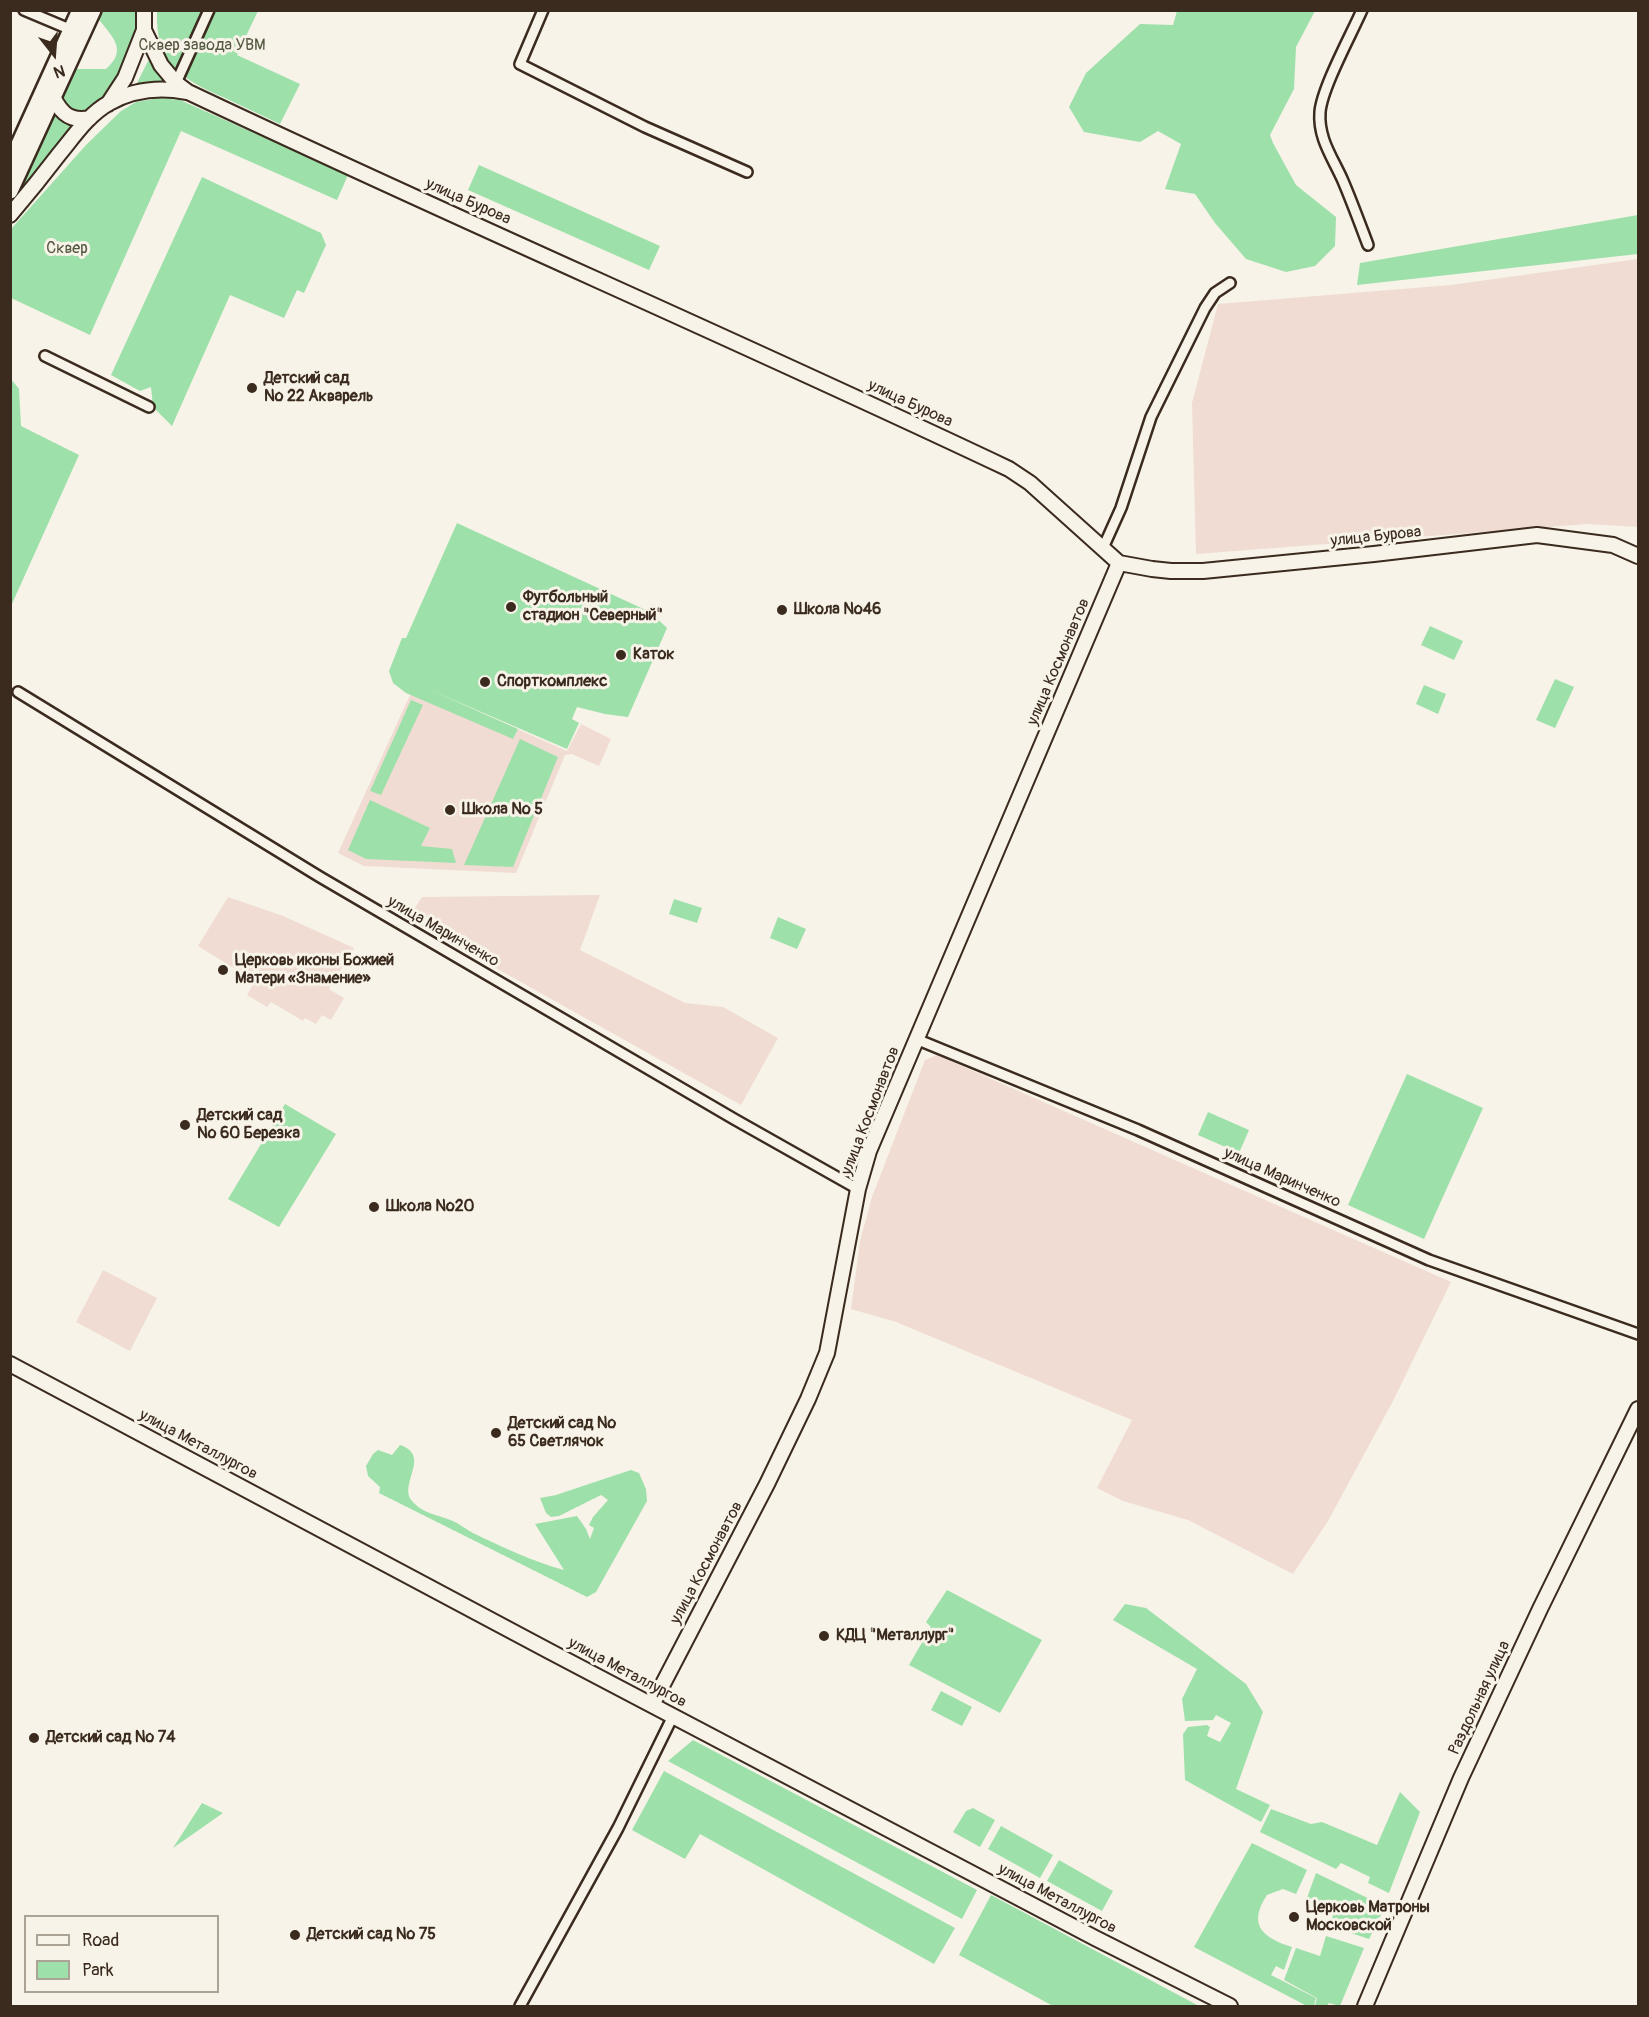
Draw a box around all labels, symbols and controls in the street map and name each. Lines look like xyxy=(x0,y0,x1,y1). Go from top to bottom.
north arrow xyxy=(24,24,84,84)
park label: Сквер завода УВМ xyxy=(138,36,266,56)
text: N xyxy=(51,60,67,82)
street label: улица Бурова xyxy=(422,175,514,229)
park label: Сквер xyxy=(46,239,88,259)
place label: Детский сад № 22 Акварель xyxy=(264,369,373,407)
street label: улица Бурова xyxy=(865,376,955,432)
marker: Детский сад № 22 Акварель xyxy=(245,381,259,395)
street label: улица Бурова xyxy=(1330,523,1422,551)
place label: Футбольный стадион "Северный" xyxy=(523,588,663,626)
street label: улица Космонавтов xyxy=(1024,596,1094,728)
marker: Футбольный стадион "Северный" xyxy=(504,600,518,614)
place label: Школа №46 xyxy=(794,600,881,620)
marker: Школа №46 xyxy=(775,603,789,617)
place label: Каток xyxy=(633,645,675,665)
marker: Каток xyxy=(614,648,628,662)
place label: Спорткомплекс xyxy=(497,672,607,692)
marker: Спорткомплекс xyxy=(478,675,492,689)
place label: Школа № 5 xyxy=(462,800,543,820)
marker: Школа № 5 xyxy=(443,803,457,817)
street label: улица Маринченко xyxy=(384,892,502,972)
place label: Церковь иконы Божией Матери «Знамение» xyxy=(235,951,394,989)
marker: Церковь иконы Божией Матери «Знамение» xyxy=(216,963,230,977)
street label: улица Космонавтов xyxy=(838,1044,904,1178)
place label: Детский сад № 60 Березка xyxy=(197,1106,300,1144)
marker: Детский сад № 60 Березка xyxy=(178,1118,192,1132)
street label: улица Маринченко xyxy=(1221,1144,1343,1212)
place label: Школа №20 xyxy=(386,1197,475,1217)
marker: Школа №20 xyxy=(367,1200,381,1214)
street label: улица Металлургов xyxy=(136,1406,260,1484)
place label: Детский сад № 65 Светлячок xyxy=(508,1414,616,1452)
marker: Детский сад № 65 Светлячок xyxy=(489,1426,503,1440)
street label: улица Космонавтов xyxy=(667,1498,747,1628)
place label: КДЦ "Металлург" xyxy=(836,1626,954,1646)
marker: КДЦ "Металлург" xyxy=(817,1629,831,1643)
street label: улица Металлургов xyxy=(565,1634,689,1712)
street label: Раздольная улица xyxy=(1445,1638,1515,1758)
place label: Детский сад № 74 xyxy=(46,1728,175,1748)
marker: Детский сад № 74 xyxy=(27,1731,41,1745)
street label: улица Металлургов xyxy=(995,1860,1119,1938)
place label: Церковь Матроны Московской xyxy=(1306,1898,1430,1936)
marker: Церковь Матроны Московской xyxy=(1287,1910,1301,1924)
legend xyxy=(24,1915,219,1993)
place label: Детский сад № 75 xyxy=(307,1925,436,1945)
marker: Детский сад № 75 xyxy=(288,1928,302,1942)
text: Road xyxy=(82,1929,119,1952)
text: Park xyxy=(82,1959,114,1982)

